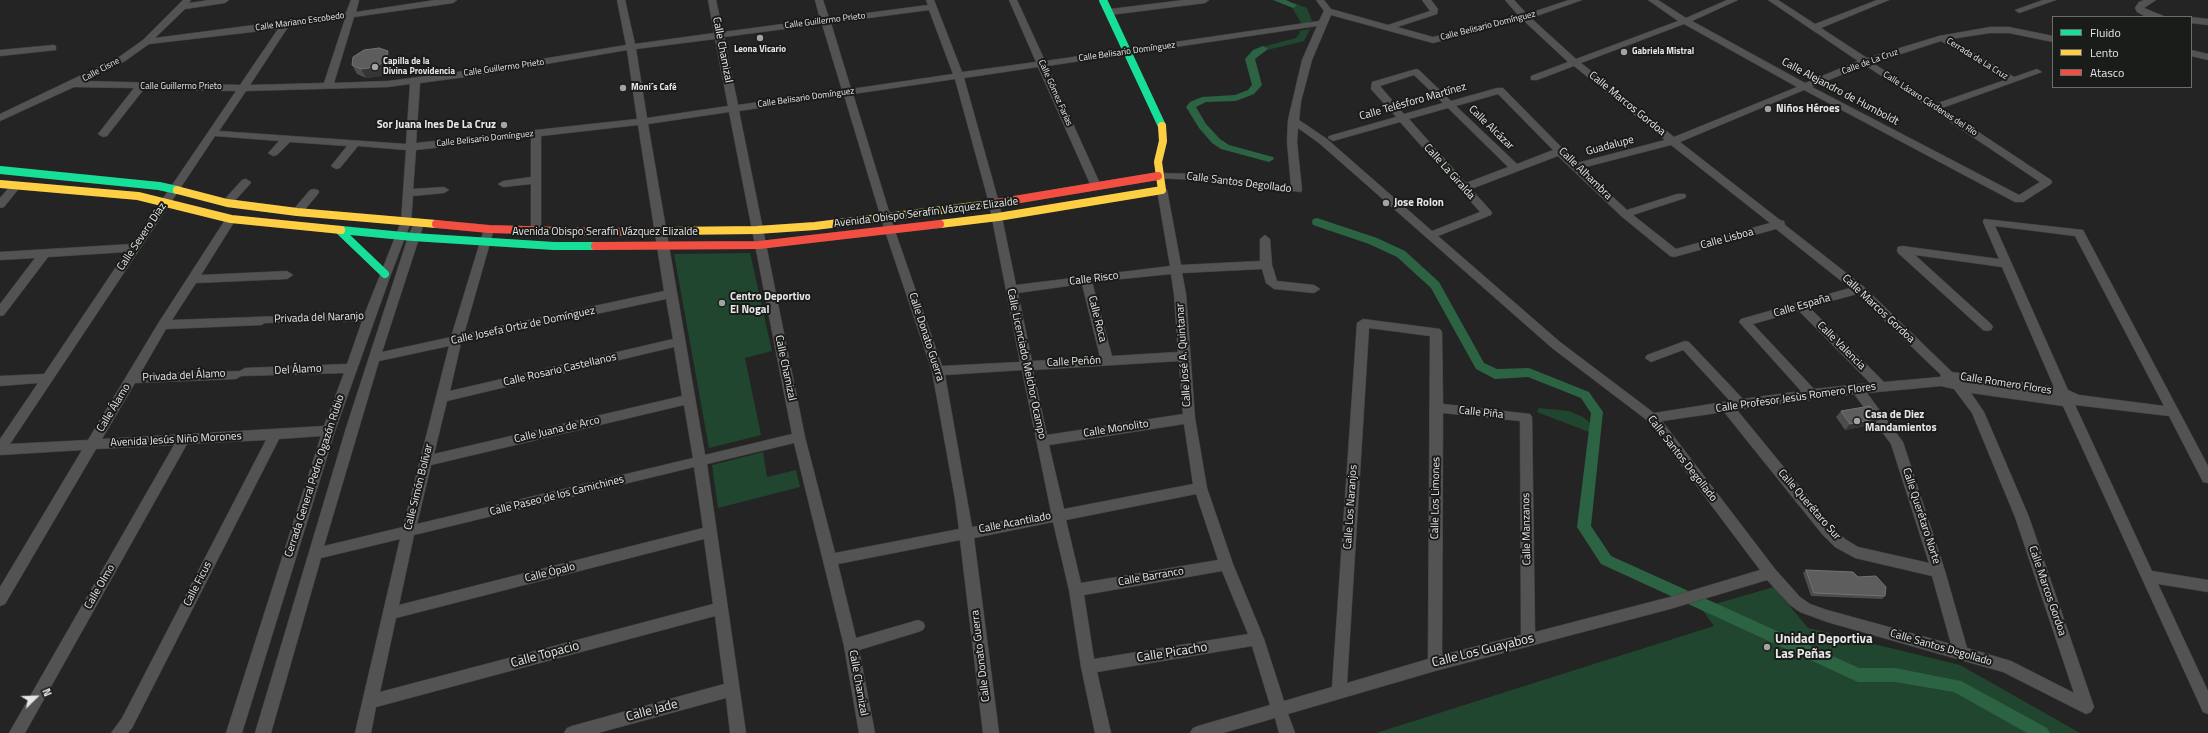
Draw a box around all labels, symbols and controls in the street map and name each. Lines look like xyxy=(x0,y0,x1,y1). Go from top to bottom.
street label: Calle Belisario Domínguez xyxy=(1439,9,1537,43)
street label: Calle Mariano Escobedo xyxy=(255,10,345,34)
street label: Calle Guillermo Prieto xyxy=(784,11,866,31)
street label: Calle Chamizal xyxy=(709,16,735,84)
legend xyxy=(2052,16,2192,88)
text: Fluido xyxy=(2090,23,2121,42)
marker: Leona Vicario xyxy=(755,33,765,43)
street label: Cerrada de La Cruz xyxy=(1944,36,2010,82)
street label: Calle Belisario Domínguez xyxy=(1078,40,1176,64)
text: Lento xyxy=(2090,43,2119,62)
place label: Leona Vicario xyxy=(734,45,786,55)
marker: Gabriela Mistral xyxy=(1619,47,1629,57)
place label: Gabriela Mistral xyxy=(1632,47,1694,57)
street label: Calle de La Cruz xyxy=(1840,47,1900,77)
street label: Calle Alejandro de Humboldt xyxy=(1779,55,1901,129)
street label: Calle Cisne xyxy=(81,56,121,84)
place label: Capilla de la Divina Providencia xyxy=(383,57,455,78)
street label: Calle Guillermo Prieto xyxy=(463,57,545,79)
street label: Calle Gómez Farías xyxy=(1036,58,1074,128)
marker: Capilla de la Divina Providencia xyxy=(370,62,380,72)
text: Atasco xyxy=(2090,63,2124,82)
street label: Calle Marcos Gordoa xyxy=(1586,69,1668,139)
street label: Calle Lázaro Cárdenas del Río xyxy=(1881,69,1979,139)
street label: Calle Telésforo Martínez xyxy=(1358,80,1468,124)
street label: Calle Guillermo Prieto xyxy=(140,82,222,92)
marker: Moni´s Café xyxy=(618,83,628,93)
place label: Moni´s Café xyxy=(631,83,677,93)
street label: Calle Belisario Domínguez xyxy=(757,86,855,110)
place label: Niños Héroes xyxy=(1776,102,1840,116)
street label: Calle Alcázar xyxy=(1465,103,1517,153)
marker: Niños Héroes xyxy=(1763,104,1773,114)
place label: Sor Juana Ines De La Cruz xyxy=(377,118,496,132)
marker: Sor Juana Ines De La Cruz xyxy=(499,120,509,130)
street label: Calle Belisario Domínguez xyxy=(436,129,534,149)
street label: Guadalupe xyxy=(1585,133,1635,159)
street label: Calle La Giralda xyxy=(1421,142,1477,202)
street label: Calle Alhambra xyxy=(1555,145,1615,203)
street label: Calle Santos Degollado xyxy=(1186,170,1292,196)
street label: Avenida Obispo Serafín Vázquez Elizalde xyxy=(833,195,1019,231)
place label: Jose Rolon xyxy=(1394,196,1444,210)
marker: Jose Rolon xyxy=(1381,198,1391,208)
street label: Calle Severo Díaz xyxy=(115,201,169,273)
street label: Avenida Obispo Serafín Vázquez Elizalde xyxy=(512,225,698,239)
street label: Calle Lisboa xyxy=(1699,226,1755,252)
street label: Calle Risco xyxy=(1069,269,1119,289)
street label: Calle Marcos Gordoa xyxy=(1839,272,1917,346)
street label: Calle Licenciado Melchor Ocampo xyxy=(1004,288,1048,440)
place label: Centro Deportivo El Nogal xyxy=(730,290,811,316)
street label: Calle Donato Guerra xyxy=(905,291,947,383)
street label: Calle España xyxy=(1772,292,1832,320)
street label: Calle Roca xyxy=(1085,294,1109,344)
marker: Centro Deportivo El Nogal xyxy=(717,298,727,308)
street label: Calle José A. Quintanar xyxy=(1174,303,1194,407)
street label: Calle Josefa Ortiz de Domínguez xyxy=(450,304,596,348)
street label: Privada del Naranjo xyxy=(274,310,364,326)
street label: Calle Valencia xyxy=(1814,319,1868,373)
street label: Calle Chamizal xyxy=(772,334,798,402)
street label: Calle Rosario Castellanos xyxy=(502,351,618,389)
street label: Calle Peñón xyxy=(1047,354,1101,370)
street label: Del Álamo xyxy=(274,362,322,378)
street label: Privada del Álamo xyxy=(142,367,226,385)
street label: Calle Romero Flores xyxy=(1959,370,2053,398)
street label: Calle Profesor Jesùs Romero Flores xyxy=(1715,380,1877,416)
street label: Calle Álamo xyxy=(94,381,134,435)
street label: Cerrada General Pedro Ogazón Rubio xyxy=(282,393,348,559)
street label: Calle Piña xyxy=(1458,404,1504,422)
place label: Casa de Diez Mandamientos xyxy=(1865,408,1937,434)
street label: Calle Santos Degollado xyxy=(1644,413,1720,505)
street label: Calle Juana de Arco xyxy=(513,414,601,446)
marker: Casa de Diez Mandamientos xyxy=(1852,416,1862,426)
street label: Calle Monolito xyxy=(1082,417,1150,441)
street label: Avenida Jesús Niño Morones xyxy=(110,430,242,450)
street label: Calle Simón Bolívar xyxy=(402,443,436,531)
street label: Calle Los Limones xyxy=(1429,457,1443,539)
street label: Calle Los Naranjos xyxy=(1341,464,1361,550)
street label: Calle Querétaro Norte xyxy=(1899,466,1943,566)
street label: Calle Querétaro Sur xyxy=(1775,467,1843,543)
street label: Calle Paseo de los Camichines xyxy=(489,473,625,519)
street label: Calle Manzanos xyxy=(1520,493,1534,565)
street label: Calle Acantilado xyxy=(978,510,1052,536)
street label: Calle Marcos Gordoa xyxy=(2025,544,2069,638)
street label: Calle Ficus xyxy=(181,559,215,609)
street label: Calle Ópalo xyxy=(523,560,577,586)
street label: Calle Olmo xyxy=(82,562,118,612)
street label: Calle Barranco xyxy=(1117,565,1185,589)
street label: Calle Donato Guerra xyxy=(969,609,993,703)
street label: Calle Santos Degollado xyxy=(1889,627,1993,669)
street label: Calle Los Guayabos xyxy=(1430,631,1536,671)
place label: Unidad Deportiva Las Peñas xyxy=(1775,632,1873,663)
street label: Calle Topacio xyxy=(509,638,581,672)
street label: Calle Picacho xyxy=(1136,640,1208,666)
marker: Unidad Deportiva Las Peñas xyxy=(1762,642,1772,652)
street label: Calle Chamizal xyxy=(846,649,870,717)
north arrow xyxy=(16,677,56,717)
text: N xyxy=(38,686,56,699)
street label: Calle Jade xyxy=(625,697,679,725)

